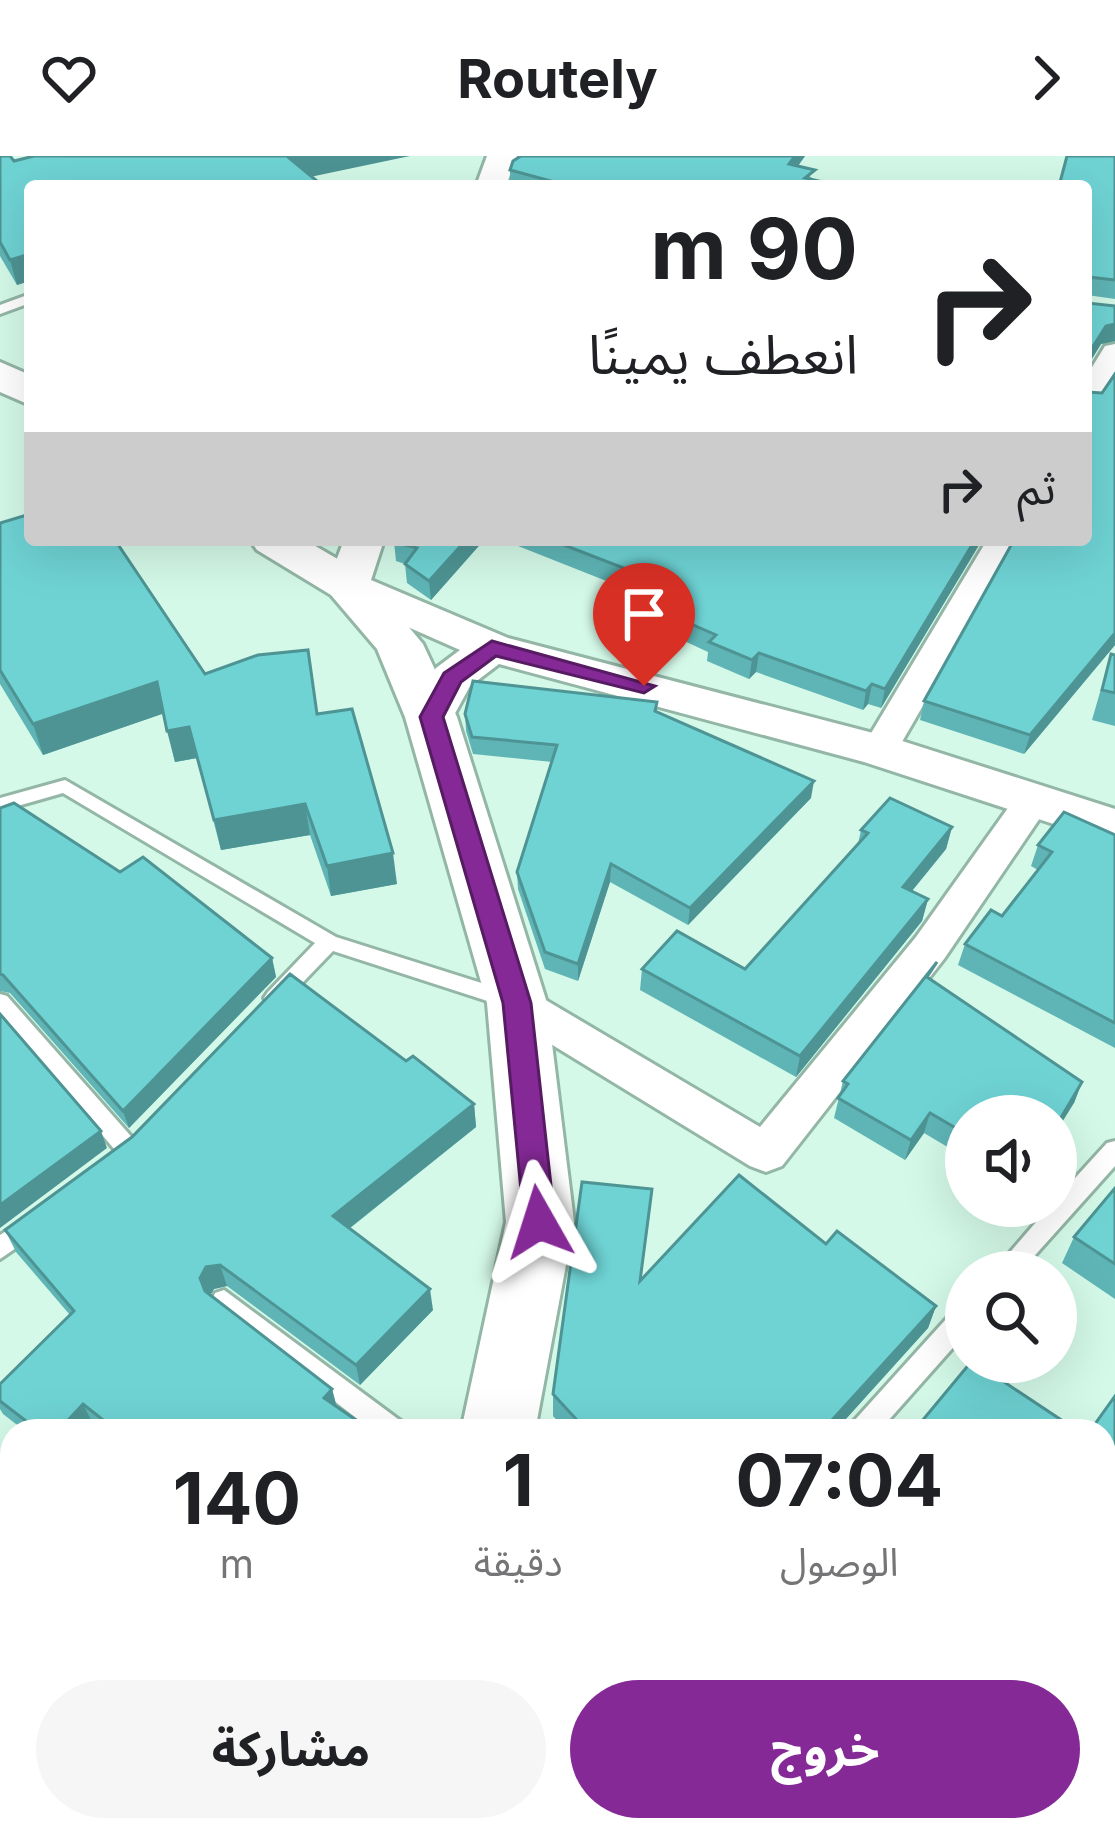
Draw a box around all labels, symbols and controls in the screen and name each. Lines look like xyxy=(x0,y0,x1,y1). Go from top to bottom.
icon: heart xyxy=(36,45,102,111)
icon: forward xyxy=(1013,45,1079,111)
text: Routely xyxy=(457,46,658,111)
text: 90 m xyxy=(650,198,858,299)
icon: right xyxy=(900,228,1056,384)
text: انعطف يمينًا xyxy=(588,322,858,387)
icon: right xyxy=(927,456,993,522)
text: ثم xyxy=(1017,460,1056,515)
pin xyxy=(593,563,695,686)
icon: arrive xyxy=(611,581,677,647)
map controls xyxy=(945,1095,1077,1383)
button: sound xyxy=(945,1095,1077,1227)
position arrow xyxy=(476,1159,602,1285)
button: search xyxy=(945,1251,1077,1383)
text: 1 xyxy=(503,1436,534,1523)
text: 07:04 xyxy=(735,1436,943,1523)
text: 140 xyxy=(173,1454,301,1541)
text: دقيقة xyxy=(474,1538,563,1585)
text: الوصول xyxy=(780,1538,899,1585)
text: m xyxy=(220,1540,254,1587)
button: مشاركة xyxy=(36,1680,546,1818)
button: خروج xyxy=(570,1680,1080,1818)

